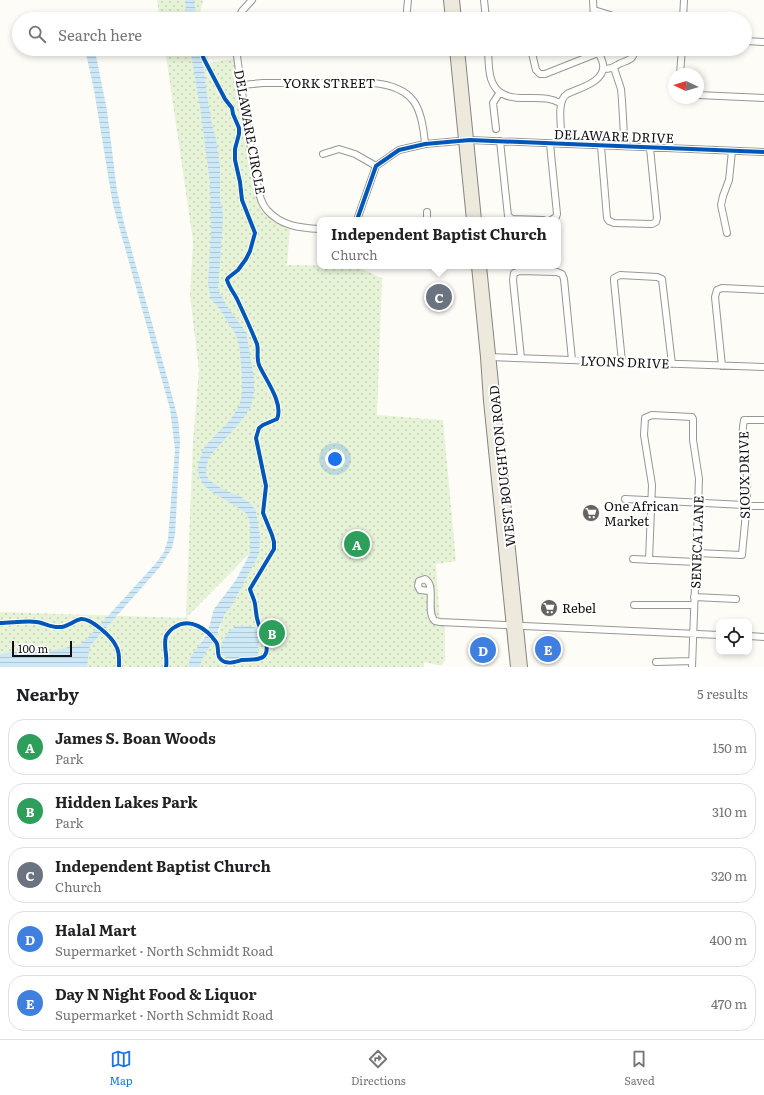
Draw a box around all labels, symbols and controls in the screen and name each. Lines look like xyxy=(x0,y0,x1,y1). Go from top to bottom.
search box xyxy=(12,12,752,56)
icon: search xyxy=(26,23,48,45)
text: Search here xyxy=(58,23,142,46)
street label: DELAWARE CIRCLE xyxy=(230,68,271,196)
north arrow xyxy=(668,68,704,104)
street label: YORK STREET xyxy=(283,73,376,92)
street label: DELAWARE DRIVE xyxy=(554,124,674,147)
popup xyxy=(317,217,561,269)
text: Independent Baptist Church xyxy=(331,222,547,245)
text: Church xyxy=(331,245,378,264)
pin: C xyxy=(426,282,452,312)
street label: LYONS DRIVE xyxy=(580,350,670,373)
street label: WEST BOUGHTON ROAD xyxy=(484,384,519,548)
street label: SIOUX DRIVE xyxy=(733,431,754,519)
your location xyxy=(325,449,345,469)
street label: SENECA LANE xyxy=(685,495,708,589)
place label: One African Market xyxy=(604,496,679,530)
supermarket icon: One African Market xyxy=(581,503,601,523)
pin: A xyxy=(344,529,370,559)
supermarket icon: Rebel xyxy=(539,598,559,618)
place label: Rebel xyxy=(562,598,597,617)
pin: B xyxy=(259,618,285,648)
map controls xyxy=(716,619,752,655)
button: locate xyxy=(716,619,752,655)
pin: E xyxy=(535,634,561,664)
pin: D xyxy=(470,635,496,665)
scale bar xyxy=(12,639,72,658)
text: 100 m xyxy=(18,640,48,656)
text: Nearby xyxy=(16,681,79,706)
text: 5 results xyxy=(697,684,748,703)
text: James S. Boan Woods xyxy=(55,726,216,749)
text: A xyxy=(25,738,35,757)
text: 150 m xyxy=(712,738,747,757)
text: Park xyxy=(55,749,84,768)
text: Hidden Lakes Park xyxy=(55,790,198,813)
text: B xyxy=(26,802,34,821)
text: 310 m xyxy=(712,802,747,821)
text: Park xyxy=(55,813,84,832)
text: Independent Baptist Church xyxy=(55,854,271,877)
text: C xyxy=(25,866,35,885)
text: 320 m xyxy=(711,866,747,885)
text: Church xyxy=(55,877,102,896)
text: Halal Mart xyxy=(55,918,137,941)
text: D xyxy=(25,930,35,949)
text: 400 m xyxy=(710,930,747,949)
text: Supermarket · North Schmidt Road xyxy=(55,941,273,960)
text: Day N Night Food & Liquor xyxy=(55,982,257,1005)
text: E xyxy=(26,994,34,1013)
text: 470 m xyxy=(711,994,747,1013)
text: Supermarket · North Schmidt Road xyxy=(55,1005,273,1024)
tab: Map xyxy=(109,1048,133,1088)
tab: Directions xyxy=(351,1048,406,1088)
tab: Saved xyxy=(624,1048,655,1088)

